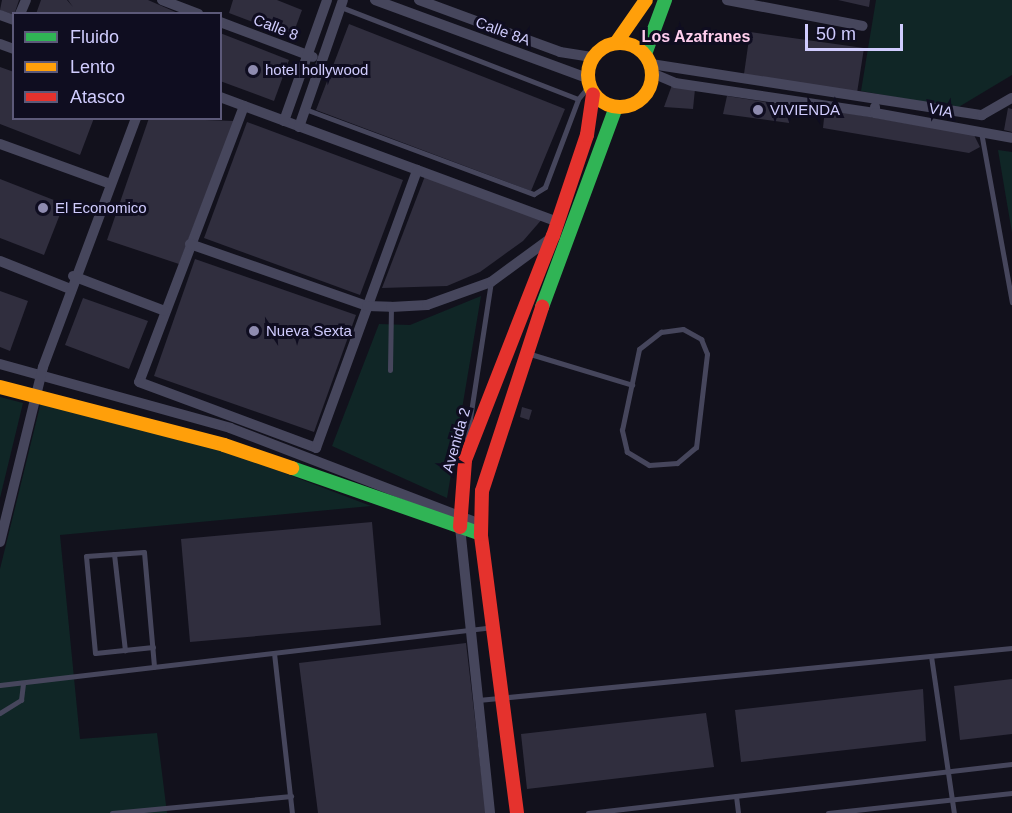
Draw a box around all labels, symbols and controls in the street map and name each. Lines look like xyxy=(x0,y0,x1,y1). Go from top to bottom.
street label: Calle 8 xyxy=(251,10,301,44)
legend xyxy=(12,12,222,120)
scale bar xyxy=(808,12,906,50)
street label: Calle 8A xyxy=(473,13,533,49)
text: 50 m xyxy=(816,24,856,44)
text: Fluido xyxy=(70,27,119,47)
district label: Los Azafranes xyxy=(641,27,751,47)
text: Lento xyxy=(70,57,115,77)
place label: hotel hollywood xyxy=(265,61,368,79)
marker: hotel hollywood xyxy=(246,63,260,77)
text: Atasco xyxy=(70,87,125,107)
street label: VIA xyxy=(927,99,955,121)
place label: VIVIENDA xyxy=(770,101,840,119)
marker: VIVIENDA xyxy=(751,103,765,117)
place label: El Economico xyxy=(55,199,147,217)
marker: El Economico xyxy=(36,201,50,215)
place label: Nueva Sexta xyxy=(266,322,352,340)
marker: Nueva Sexta xyxy=(247,324,261,338)
street label: Avenida 2 xyxy=(438,406,474,474)

